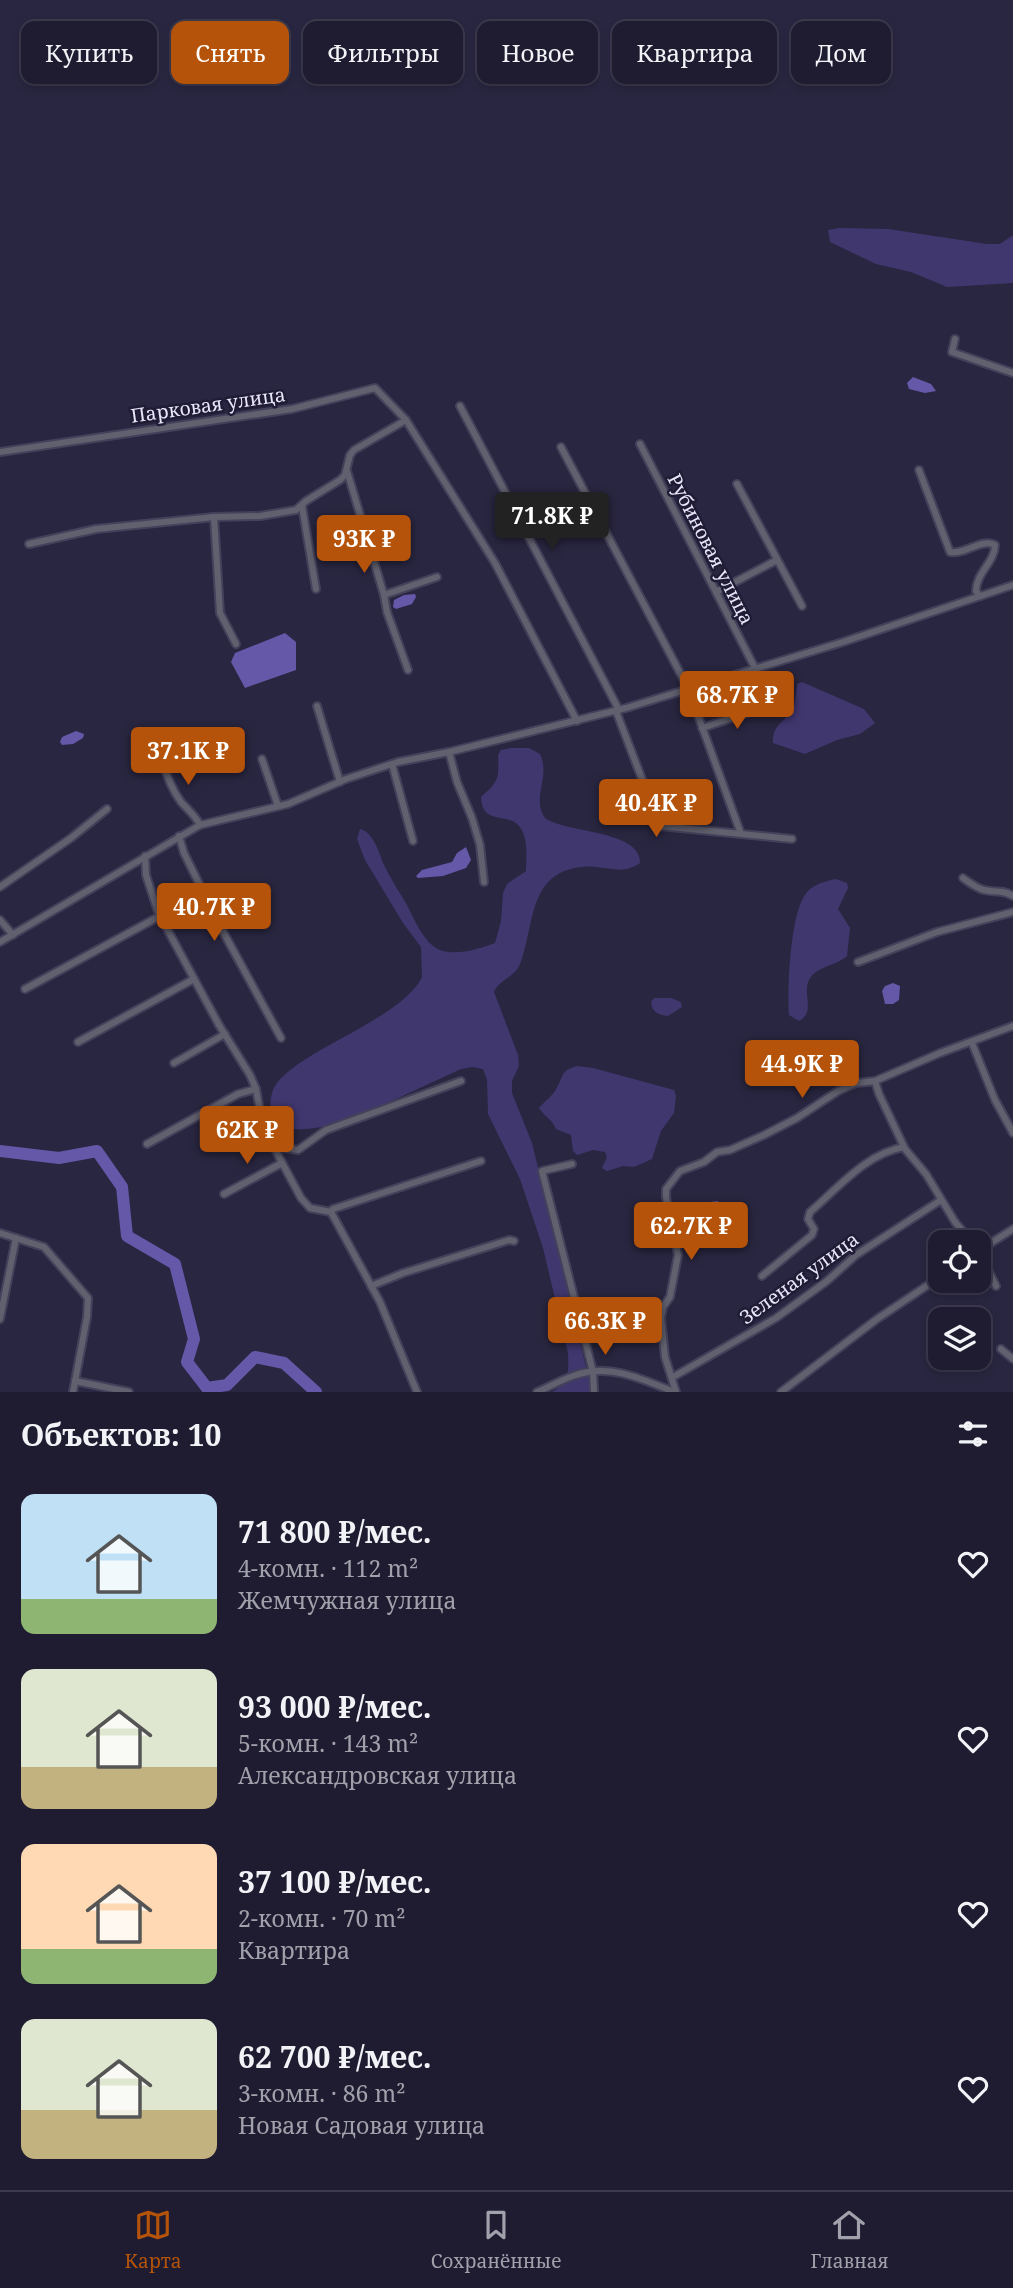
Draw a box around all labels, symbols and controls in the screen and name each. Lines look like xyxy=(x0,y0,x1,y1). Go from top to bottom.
chip: Купить xyxy=(21,21,157,84)
chip: Снять xyxy=(171,21,289,84)
chip: Фильтры xyxy=(303,21,463,84)
chip: Новое xyxy=(477,21,598,84)
chip: Квартира xyxy=(612,21,777,84)
chip: Дом xyxy=(791,21,891,84)
street label: Парковая улица xyxy=(129,381,287,429)
street label: Рубиновая улица xyxy=(662,469,760,629)
pin: 71.8K ₽ xyxy=(487,492,617,552)
text: 71.8K ₽ xyxy=(511,499,593,531)
pin: 93K ₽ xyxy=(315,516,413,575)
text: 93K ₽ xyxy=(333,522,395,554)
pin: 68.7K ₽ xyxy=(672,672,802,731)
text: 68.7K ₽ xyxy=(696,678,778,710)
pin: 37.1K ₽ xyxy=(123,728,253,787)
text: 37.1K ₽ xyxy=(147,734,229,766)
pin: 40.4K ₽ xyxy=(591,780,721,839)
text: 40.4K ₽ xyxy=(615,786,697,818)
pin: 40.7K ₽ xyxy=(149,884,279,943)
text: 40.7K ₽ xyxy=(173,890,255,922)
pin: 44.9K ₽ xyxy=(737,1040,867,1100)
text: 44.9K ₽ xyxy=(761,1047,843,1079)
pin: 62K ₽ xyxy=(198,1106,296,1166)
text: 62K ₽ xyxy=(216,1113,278,1145)
pin: 62.7K ₽ xyxy=(626,1202,756,1262)
text: 62.7K ₽ xyxy=(650,1209,732,1241)
street label: Зеленая улица xyxy=(734,1226,864,1330)
map controls xyxy=(928,1230,991,1370)
button: locate xyxy=(928,1230,991,1293)
pin: 66.3K ₽ xyxy=(540,1298,670,1357)
text: 66.3K ₽ xyxy=(564,1304,646,1336)
button: layers xyxy=(928,1307,991,1370)
text: Объектов: 10 xyxy=(21,1414,222,1455)
icon: filters xyxy=(954,1415,992,1453)
text: 71 800 ₽/мес. xyxy=(238,1511,432,1552)
icon: home xyxy=(77,1522,161,1606)
icon: heart xyxy=(954,1545,992,1583)
text: 4-комн. · 112 m² xyxy=(238,1552,418,1584)
text: Жемчужная улица xyxy=(238,1584,457,1616)
text: 93 000 ₽/мес. xyxy=(238,1686,432,1727)
icon: home xyxy=(77,1697,161,1781)
icon: heart xyxy=(954,1720,992,1758)
text: 5-комн. · 143 m² xyxy=(238,1727,418,1759)
text: Александровская улица xyxy=(238,1759,517,1791)
text: 37 100 ₽/мес. xyxy=(238,1861,432,1902)
icon: home xyxy=(77,1872,161,1956)
icon: heart xyxy=(954,1895,992,1933)
text: 2-комн. · 70 m² xyxy=(238,1902,405,1934)
text: Квартира xyxy=(238,1934,350,1966)
text: 62 700 ₽/мес. xyxy=(238,2036,432,2077)
icon: home xyxy=(77,2047,161,2131)
icon: heart xyxy=(954,2070,992,2108)
text: 3-комн. · 86 m² xyxy=(238,2077,405,2109)
text: Новая Садовая улица xyxy=(238,2109,485,2141)
tab: Карта xyxy=(125,2206,182,2274)
tab: Сохранённые xyxy=(431,2206,561,2274)
tab: Главная xyxy=(810,2206,888,2274)

